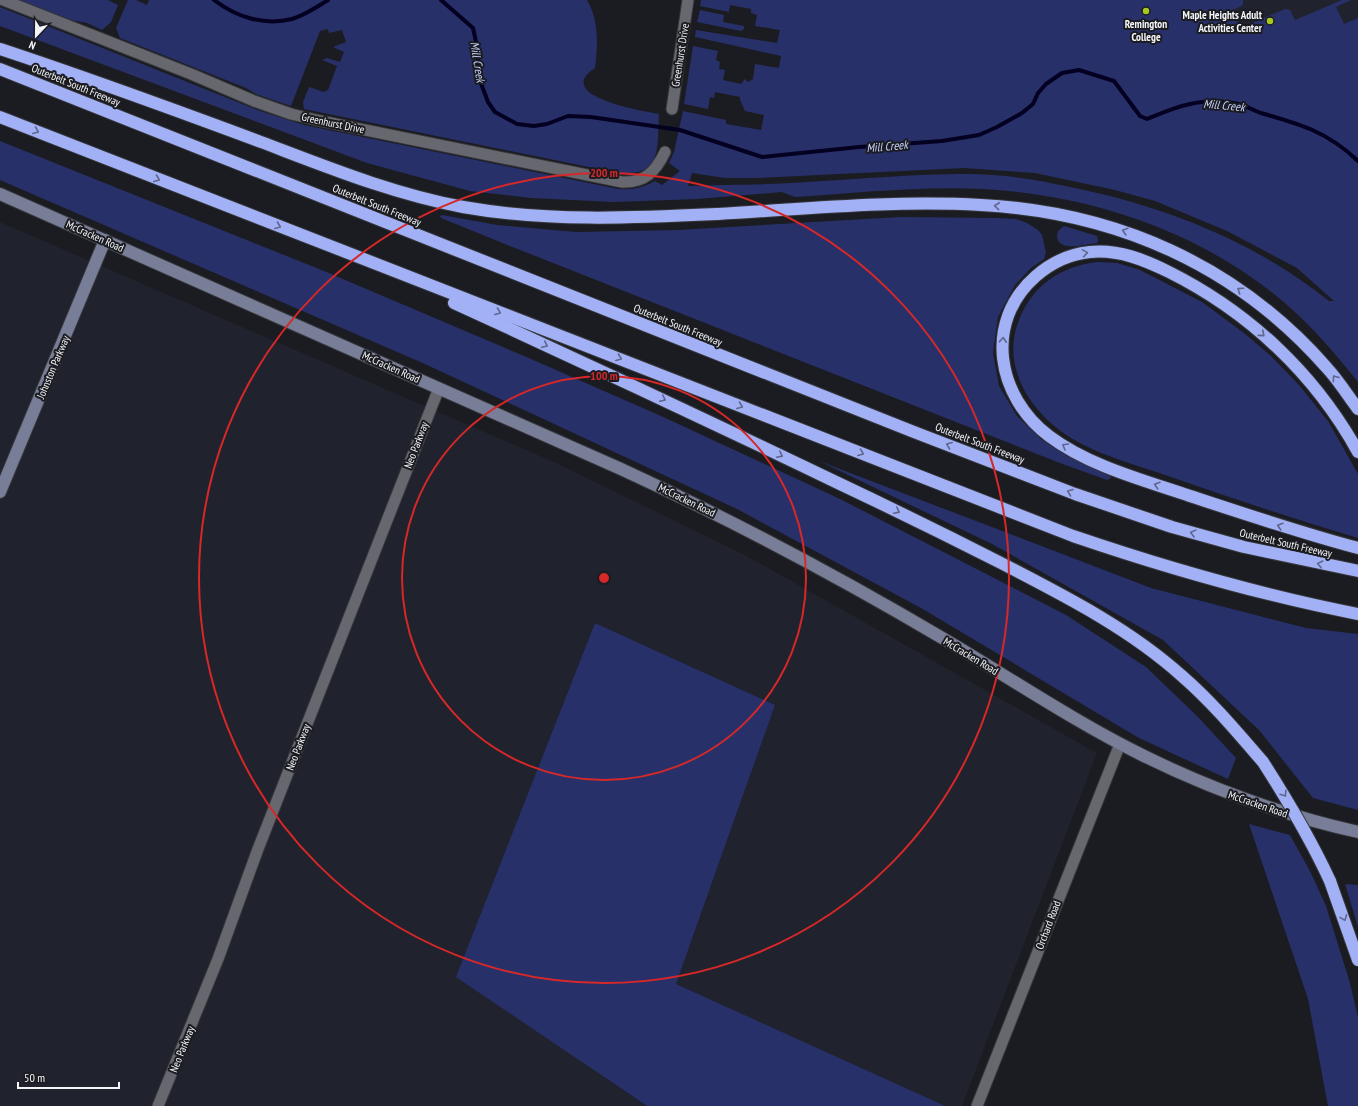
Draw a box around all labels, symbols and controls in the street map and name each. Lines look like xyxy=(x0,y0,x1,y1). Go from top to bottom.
marker: Remington College xyxy=(1141,6,1151,16)
place label: Maple Heights Adult Activities Center xyxy=(1183,8,1263,35)
north arrow xyxy=(16,16,56,56)
marker: Maple Heights Adult Activities Center xyxy=(1265,16,1275,26)
place label: Remington College xyxy=(1125,17,1167,44)
street label: Greenhurst Drive xyxy=(668,22,692,88)
text: N xyxy=(27,38,38,53)
water label: Mill Creek xyxy=(467,40,489,85)
street label: Outerbelt South Freeway xyxy=(30,61,123,110)
water label: Mill Creek xyxy=(1203,96,1247,114)
street label: Greenhurst Drive xyxy=(300,110,366,137)
one-way arrow xyxy=(32,126,40,134)
water label: Mill Creek xyxy=(866,137,910,155)
text: 200 m xyxy=(590,165,618,180)
one-way arrow xyxy=(154,174,161,182)
street label: Outerbelt South Freeway xyxy=(331,181,424,230)
one-way arrow xyxy=(994,202,1000,211)
street label: McCracken Road xyxy=(64,217,126,255)
one-way arrow xyxy=(275,222,282,230)
one-way arrow xyxy=(1121,227,1128,236)
one-way arrow xyxy=(1082,249,1088,257)
one-way arrow xyxy=(1237,287,1244,295)
street label: Outerbelt South Freeway xyxy=(632,301,725,350)
one-way arrow xyxy=(495,307,502,315)
one-way arrow xyxy=(1258,329,1265,336)
street label: Johnston Parkway xyxy=(33,333,73,401)
one-way arrow xyxy=(998,337,1007,343)
one-way arrow xyxy=(541,340,548,348)
street label: McCracken Road xyxy=(360,348,422,386)
one-way arrow xyxy=(616,354,623,362)
text: 100 m xyxy=(590,368,618,383)
one-way arrow xyxy=(1333,375,1340,382)
one-way arrow xyxy=(658,394,666,402)
one-way arrow xyxy=(737,401,744,409)
street label: Neo Parkway xyxy=(401,419,432,470)
street label: Outerbelt South Freeway xyxy=(933,420,1027,467)
one-way arrow xyxy=(945,442,952,450)
one-way arrow xyxy=(1062,444,1069,451)
one-way arrow xyxy=(858,449,865,457)
one-way arrow xyxy=(776,450,784,458)
street label: McCracken Road xyxy=(656,480,718,520)
one-way arrow xyxy=(1153,481,1160,489)
one-way arrow xyxy=(1067,489,1074,497)
one-way arrow xyxy=(893,506,901,514)
one-way arrow xyxy=(1277,522,1284,530)
street label: Outerbelt South Freeway xyxy=(1238,526,1334,561)
one-way arrow xyxy=(1190,529,1197,538)
one-way arrow xyxy=(1316,561,1323,569)
centre of rings xyxy=(597,571,611,585)
street label: McCracken Road xyxy=(941,634,1001,678)
street label: Neo Parkway xyxy=(283,721,314,772)
street label: McCracken Road xyxy=(1227,787,1290,821)
one-way arrow xyxy=(1279,790,1286,797)
street label: Orchard Road xyxy=(1032,898,1064,951)
one-way arrow xyxy=(1340,914,1348,921)
street label: Neo Parkway xyxy=(166,1023,198,1074)
scale bar xyxy=(18,1064,119,1090)
text: 50 m xyxy=(24,1070,45,1085)

